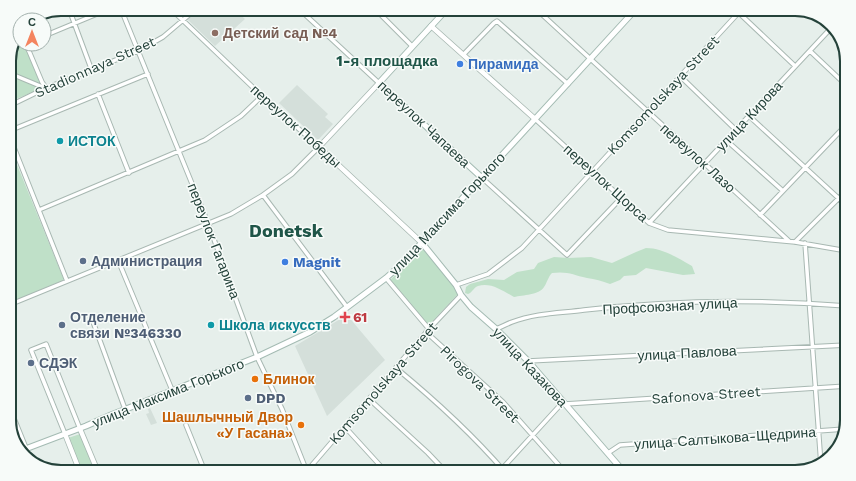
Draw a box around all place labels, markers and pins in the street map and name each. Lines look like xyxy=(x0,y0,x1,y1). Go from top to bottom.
place label: Детский сад №4 xyxy=(223,25,337,41)
marker: Детский сад №4 xyxy=(210,28,220,38)
place label: Пирамида xyxy=(468,56,539,72)
marker: Пирамида xyxy=(455,59,465,69)
place label: ИСТОК xyxy=(68,133,116,149)
marker: ИСТОК xyxy=(55,136,65,146)
place label: Администрация xyxy=(91,253,202,269)
place label: Magnit xyxy=(293,254,341,270)
marker: Администрация xyxy=(78,256,88,266)
marker: Magnit xyxy=(280,257,290,267)
place label: Отделение связи №346330 xyxy=(70,309,182,341)
place label: 61 xyxy=(353,309,367,325)
marker: 61 xyxy=(340,312,350,322)
place label: Школа искусств xyxy=(219,317,331,333)
marker: Отделение связи №346330 xyxy=(57,320,67,330)
marker: Школа искусств xyxy=(206,320,216,330)
place label: СДЭК xyxy=(39,355,78,371)
marker: СДЭК xyxy=(26,358,36,368)
place label: Блинок xyxy=(263,371,316,387)
marker: Блинок xyxy=(250,374,260,384)
place label: DPD xyxy=(256,390,285,406)
marker: DPD xyxy=(243,393,253,403)
place label: Шашлычный Двор «У Гасана» xyxy=(162,409,293,441)
marker: Шашлычный Двор «У Гасана» xyxy=(296,420,306,430)

